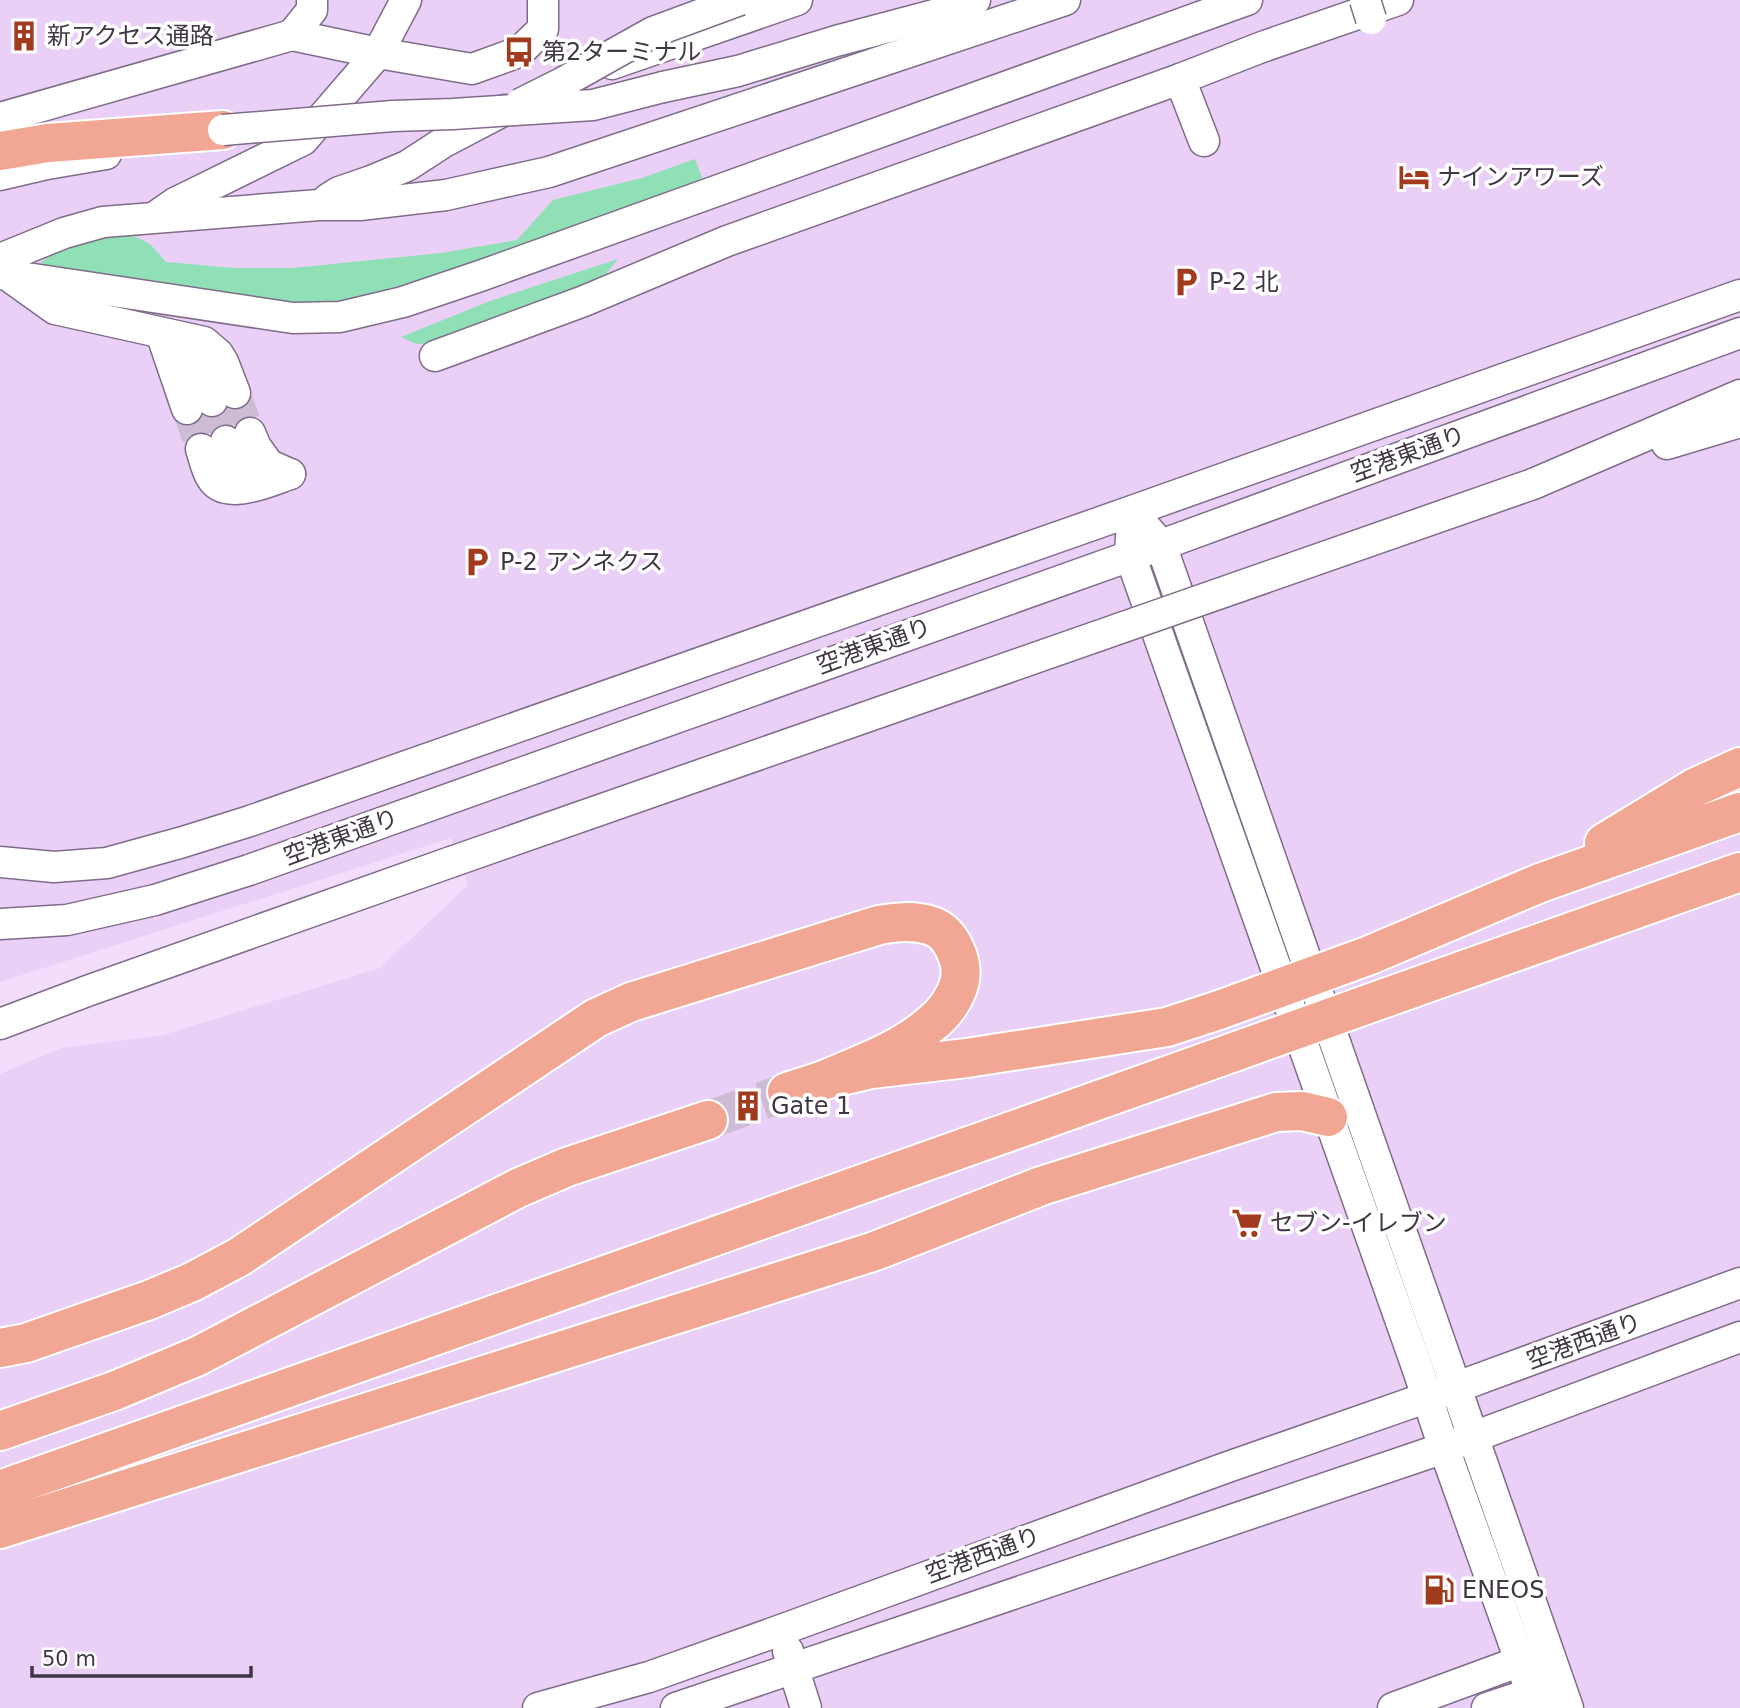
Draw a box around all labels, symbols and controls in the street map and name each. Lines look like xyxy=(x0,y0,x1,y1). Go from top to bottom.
building icon: 新アクセス通路 xyxy=(7,19,41,53)
place label: 新アクセス通路 xyxy=(47,22,214,50)
bus stop icon: 第2ターミナル xyxy=(502,35,536,69)
place label: 第2ターミナル xyxy=(542,38,701,66)
hotel icon: ナインアワーズ xyxy=(1397,160,1431,194)
place label: ナインアワーズ xyxy=(1437,163,1604,191)
parking icon: P-2 北 xyxy=(1169,265,1203,299)
place label: P-2 北 xyxy=(1209,268,1279,296)
street label: 空港東通り xyxy=(1347,420,1469,488)
parking icon: P-2 アンネクス xyxy=(460,545,494,579)
place label: P-2 アンネクス xyxy=(500,548,663,576)
street label: 空港東通り xyxy=(813,612,935,680)
street label: 空港東通り xyxy=(280,803,402,871)
building icon: Gate 1 xyxy=(731,1089,765,1123)
place label: Gate 1 xyxy=(771,1092,851,1120)
supermarket icon: セブン-イレブン xyxy=(1230,1206,1264,1240)
place label: セブン-イレブン xyxy=(1270,1209,1447,1237)
street label: 空港西通り xyxy=(1523,1307,1645,1375)
street label: 空港西通り xyxy=(922,1521,1044,1589)
fuel station icon: ENEOS xyxy=(1422,1573,1456,1607)
place label: ENEOS xyxy=(1462,1576,1544,1604)
scale bar xyxy=(32,1634,250,1678)
text: 50 m xyxy=(42,1647,96,1671)

